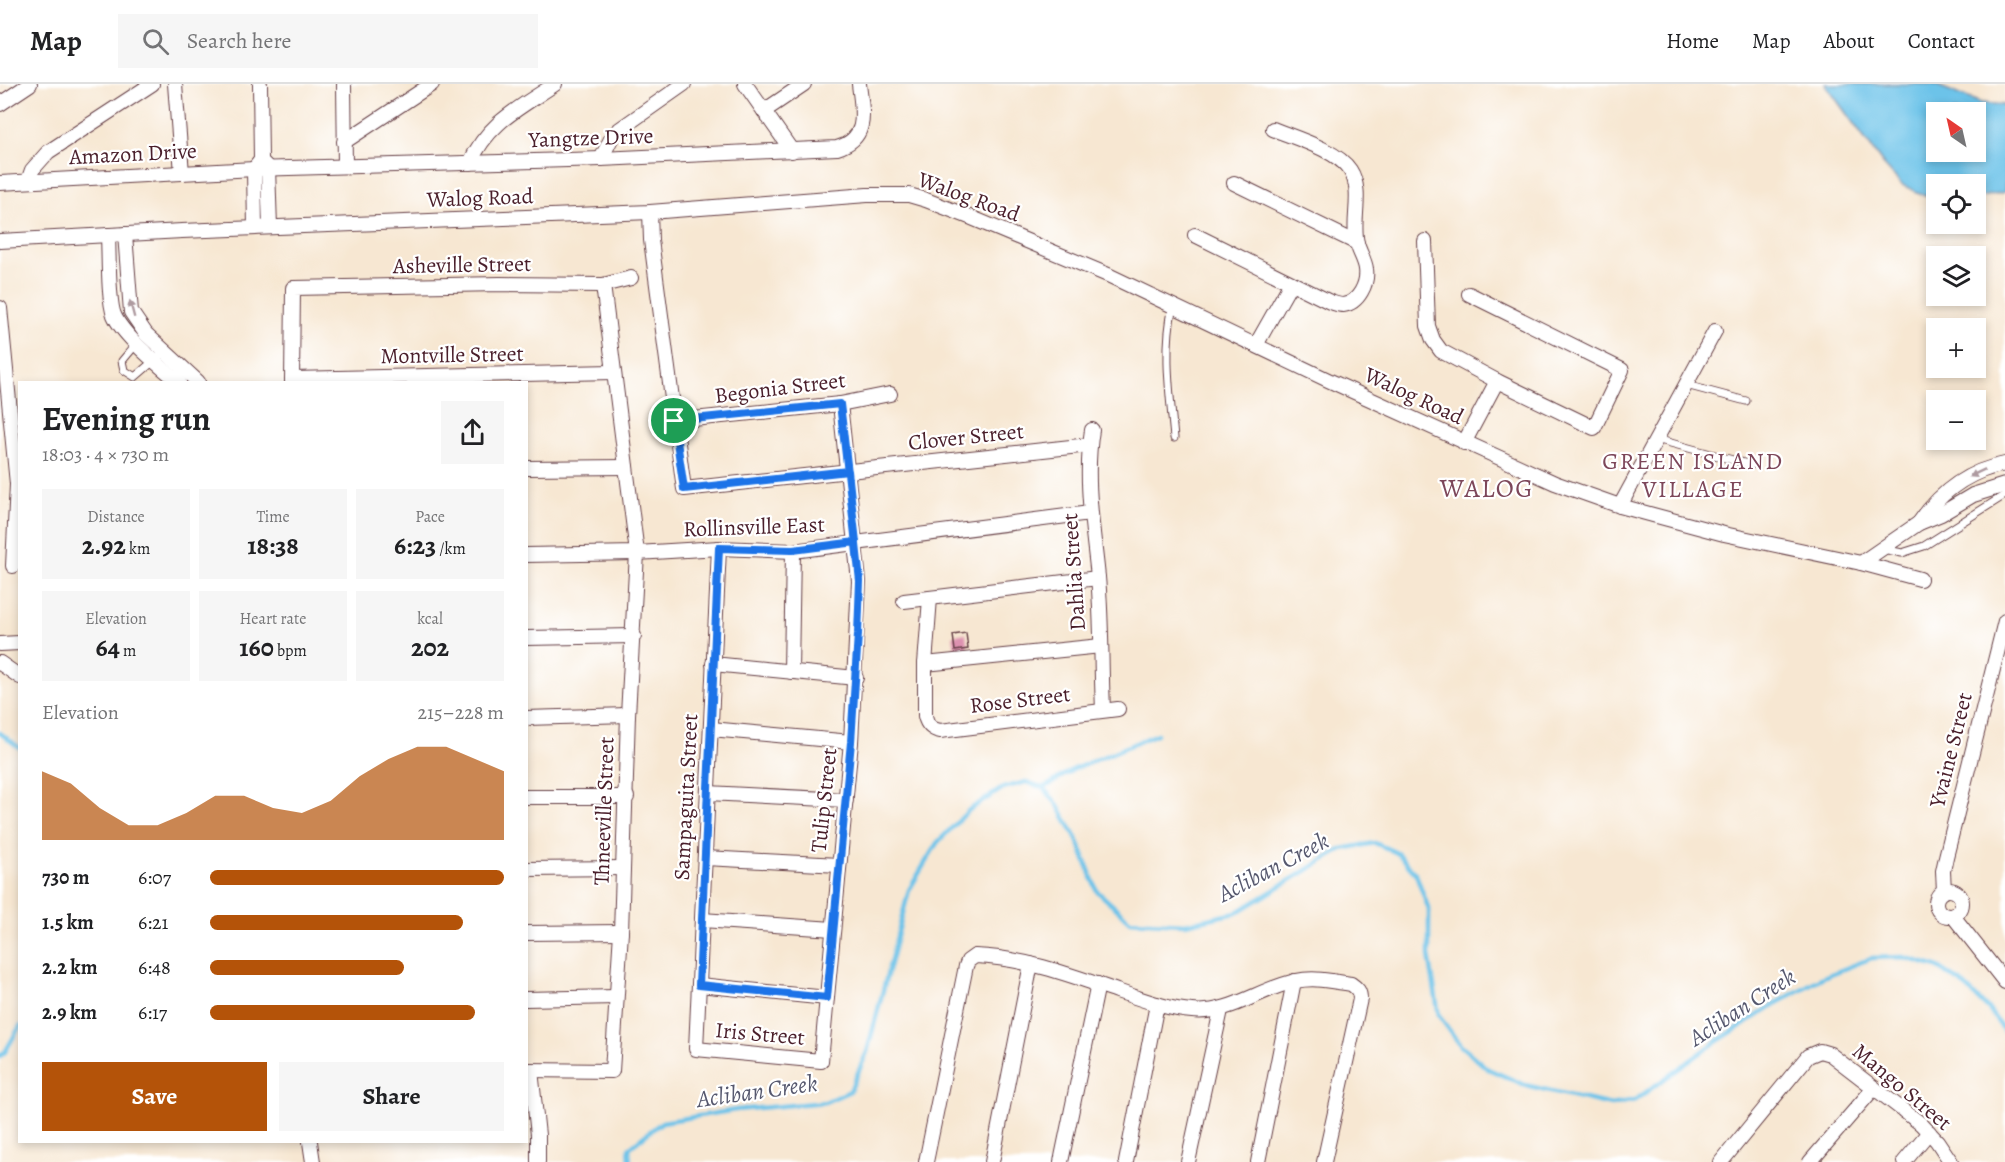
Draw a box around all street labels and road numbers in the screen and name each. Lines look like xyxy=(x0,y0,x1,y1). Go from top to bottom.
street label: Yangtze Drive xyxy=(527,121,654,155)
street label: Amazon Drive xyxy=(67,136,198,172)
street label: Walog Road xyxy=(913,164,1024,229)
street label: Walog Road xyxy=(425,181,534,215)
street label: Asheville Street xyxy=(392,249,531,281)
street label: Montville Street xyxy=(380,339,524,371)
street label: Walog Road xyxy=(1358,359,1469,432)
street label: Begonia Street xyxy=(713,365,847,411)
street label: Clover Street xyxy=(907,416,1025,458)
street label: Rollinsville East xyxy=(683,510,825,544)
street label: Dahlia Street xyxy=(1055,512,1093,632)
street label: Rose Street xyxy=(968,679,1072,721)
street label: Yvaine Street xyxy=(1922,689,1980,812)
street label: Sampaguita Street xyxy=(667,713,705,881)
street label: Thneeville Street xyxy=(586,736,622,886)
street label: Tulip Street xyxy=(804,746,844,854)
street label: Iris Street xyxy=(714,1015,806,1053)
street label: Mango Street xyxy=(1846,1037,1958,1137)

